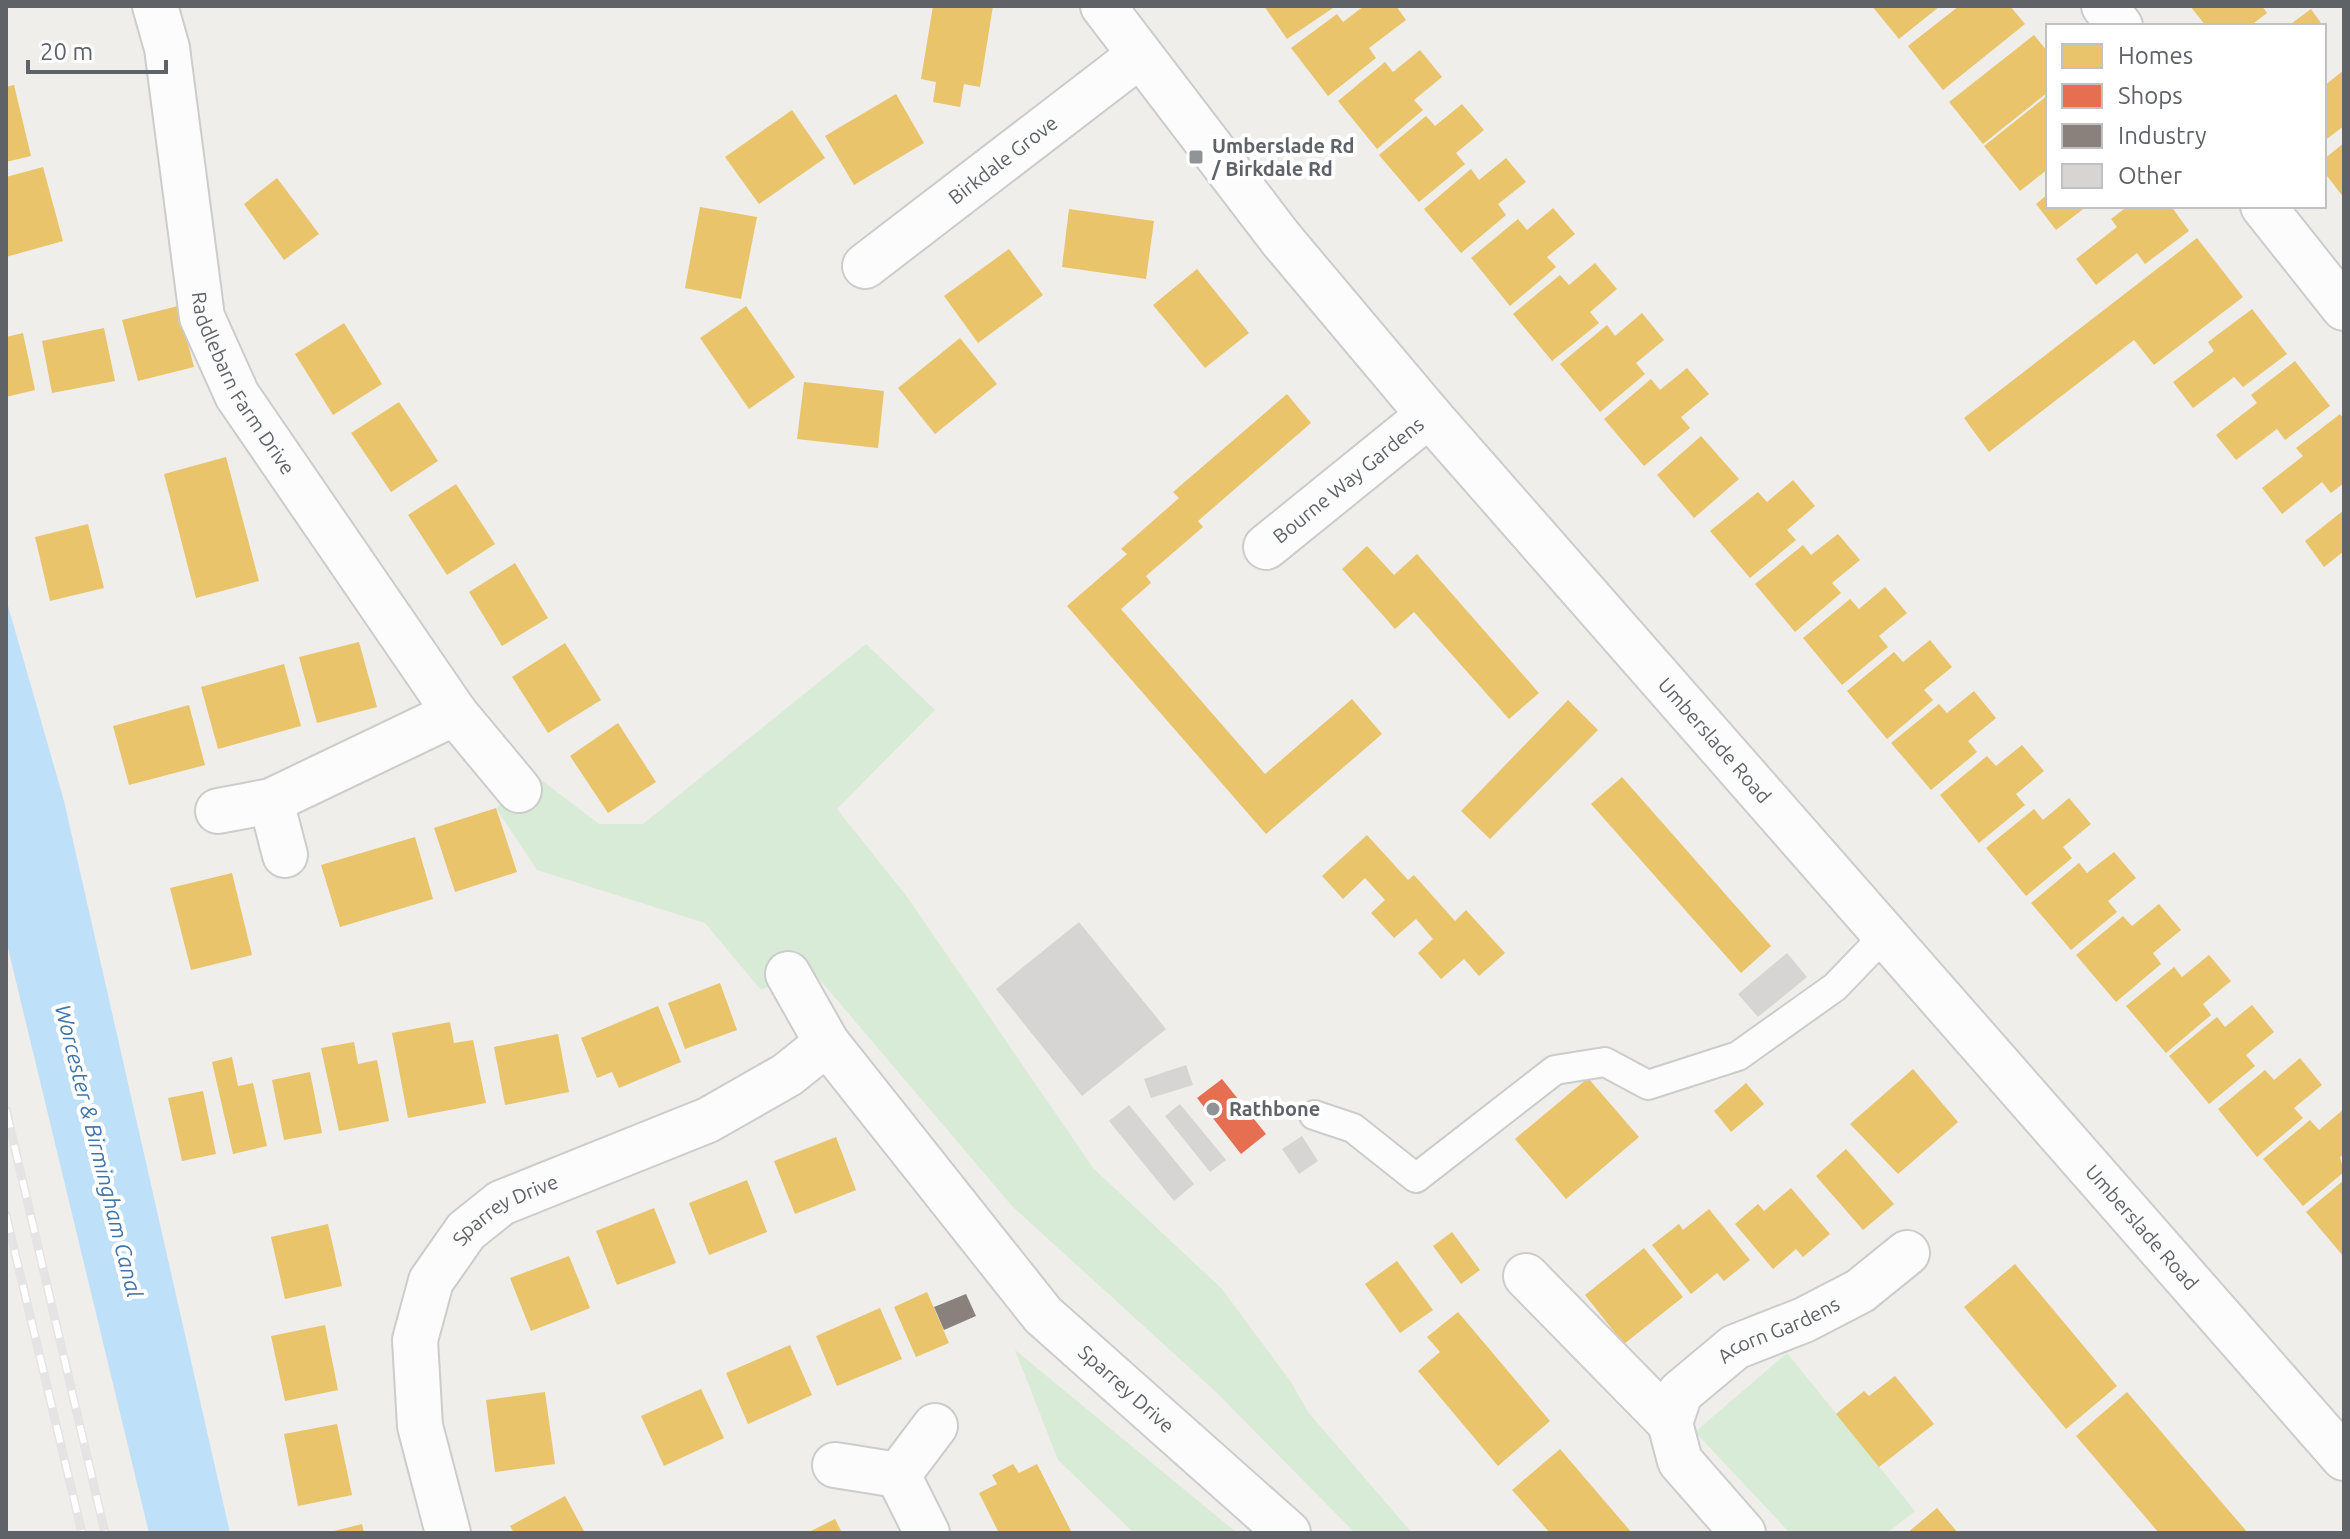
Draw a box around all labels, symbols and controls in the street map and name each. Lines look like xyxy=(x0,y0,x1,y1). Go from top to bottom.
scale bar xyxy=(28,24,166,74)
legend xyxy=(2046,24,2326,208)
text: 20 m xyxy=(40,38,93,65)
text: Homes xyxy=(2118,42,2193,69)
text: Shops xyxy=(2118,82,2183,109)
street label: Birkdale Grove xyxy=(944,111,1062,209)
text: Industry xyxy=(2118,122,2207,149)
place label: Umberslade Rd / Birkdale Rd xyxy=(1211,134,1355,180)
marker: Umberslade Rd / Birkdale Rd xyxy=(1187,148,1205,166)
text: Other xyxy=(2118,162,2182,189)
street label: Raddlebarn Farm Drive xyxy=(188,290,300,479)
street label: Bourne Way Gardens xyxy=(1268,412,1428,548)
street label: Umberslade Road xyxy=(1654,673,1776,807)
water label: Worcester & Birmingham Canal xyxy=(51,1002,148,1300)
place label: Rathbone xyxy=(1229,1097,1320,1120)
marker: Rathbone xyxy=(1204,1100,1222,1118)
street label: Umberslade Road xyxy=(2081,1160,2203,1295)
street label: Sparrey Drive xyxy=(448,1169,561,1250)
street label: Acorn Gardens xyxy=(1713,1292,1843,1368)
street label: Sparrey Drive xyxy=(1074,1340,1179,1437)

